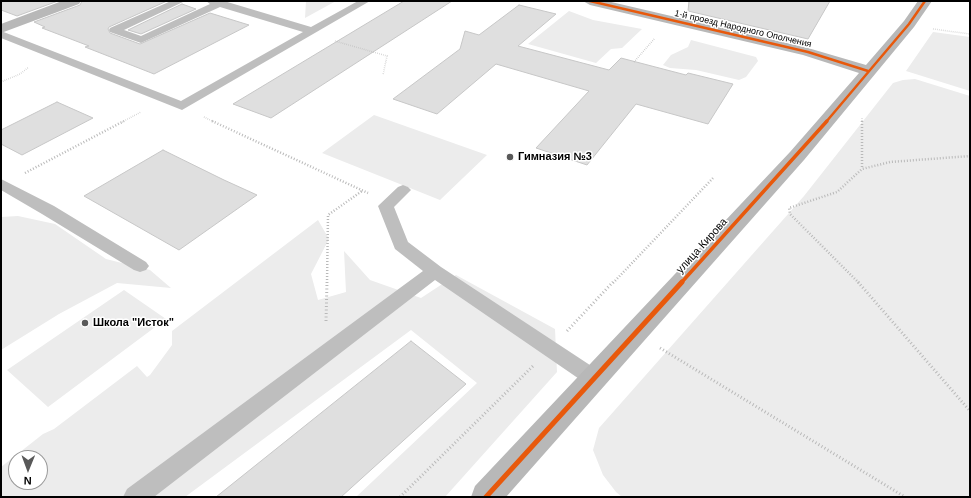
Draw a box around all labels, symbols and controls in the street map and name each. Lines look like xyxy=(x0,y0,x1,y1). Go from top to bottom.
street label: 1-й проезд Народного Ополчения xyxy=(673,8,813,50)
place label: Гимназия №3 xyxy=(518,150,592,164)
marker: Гимназия №3 xyxy=(505,152,515,162)
street label: улица Кирова xyxy=(674,216,730,276)
place label: Школа "Исток" xyxy=(93,316,174,330)
marker: Школа "Исток" xyxy=(80,318,90,328)
north arrow xyxy=(8,450,48,490)
text: N xyxy=(24,475,32,487)

